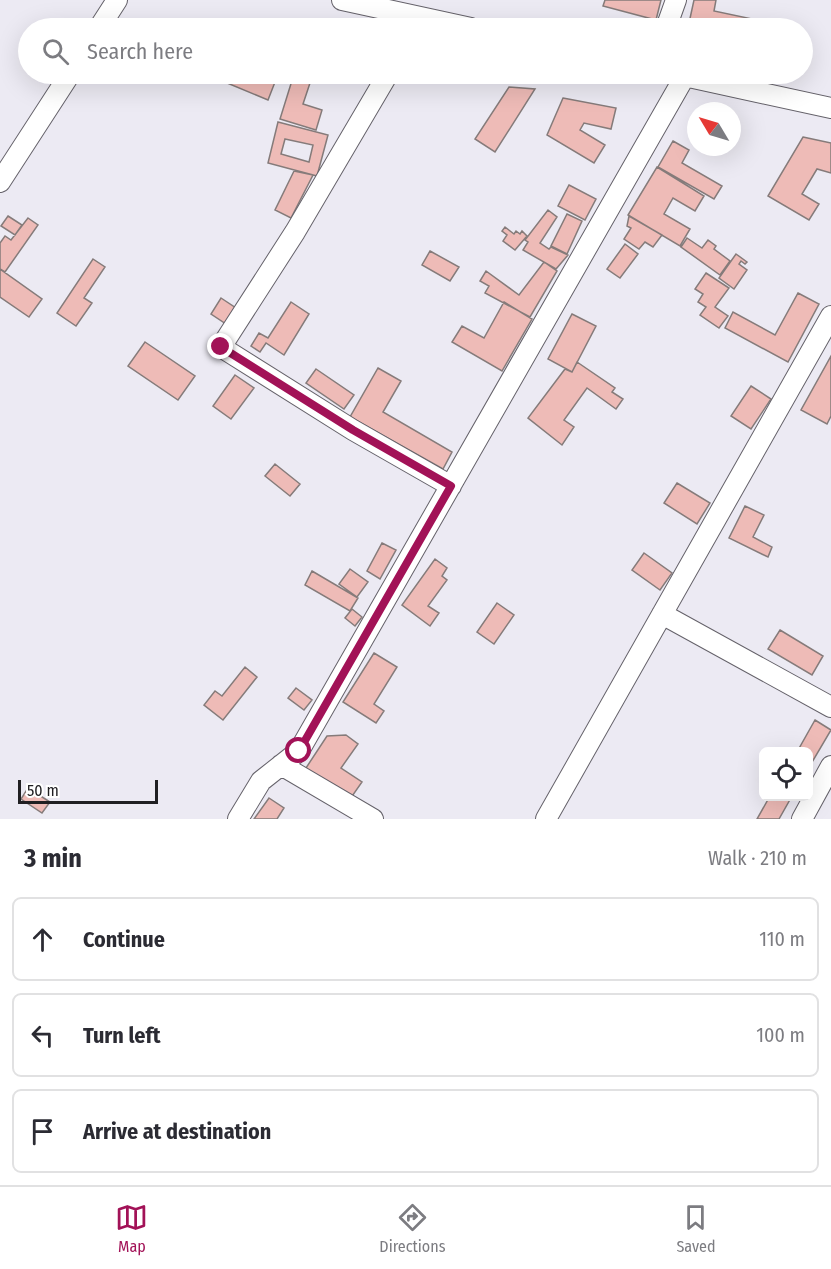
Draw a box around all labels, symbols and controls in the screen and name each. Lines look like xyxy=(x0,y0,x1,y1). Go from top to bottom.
search box xyxy=(18,18,813,84)
icon: search xyxy=(39,35,72,68)
text: Search here xyxy=(87,38,193,65)
north arrow xyxy=(687,102,741,156)
route end xyxy=(207,333,233,359)
route start xyxy=(285,737,311,763)
map controls xyxy=(759,747,813,801)
button: locate xyxy=(759,747,813,801)
scale bar xyxy=(18,777,158,804)
text: 50 m xyxy=(27,781,59,800)
text: 3 min xyxy=(24,843,82,874)
text: Walk · 210 m xyxy=(708,846,807,870)
icon: ahead xyxy=(26,923,59,956)
text: Continue xyxy=(83,926,165,953)
text: 110 m xyxy=(759,927,805,951)
icon: left xyxy=(26,1019,59,1052)
text: Turn left xyxy=(83,1022,161,1049)
text: 100 m xyxy=(756,1023,805,1047)
icon: arrive xyxy=(26,1115,59,1148)
text: Arrive at destination xyxy=(83,1118,271,1145)
tab: Map xyxy=(115,1201,148,1256)
tab: Directions xyxy=(379,1201,446,1256)
tab: Saved xyxy=(676,1201,716,1256)

